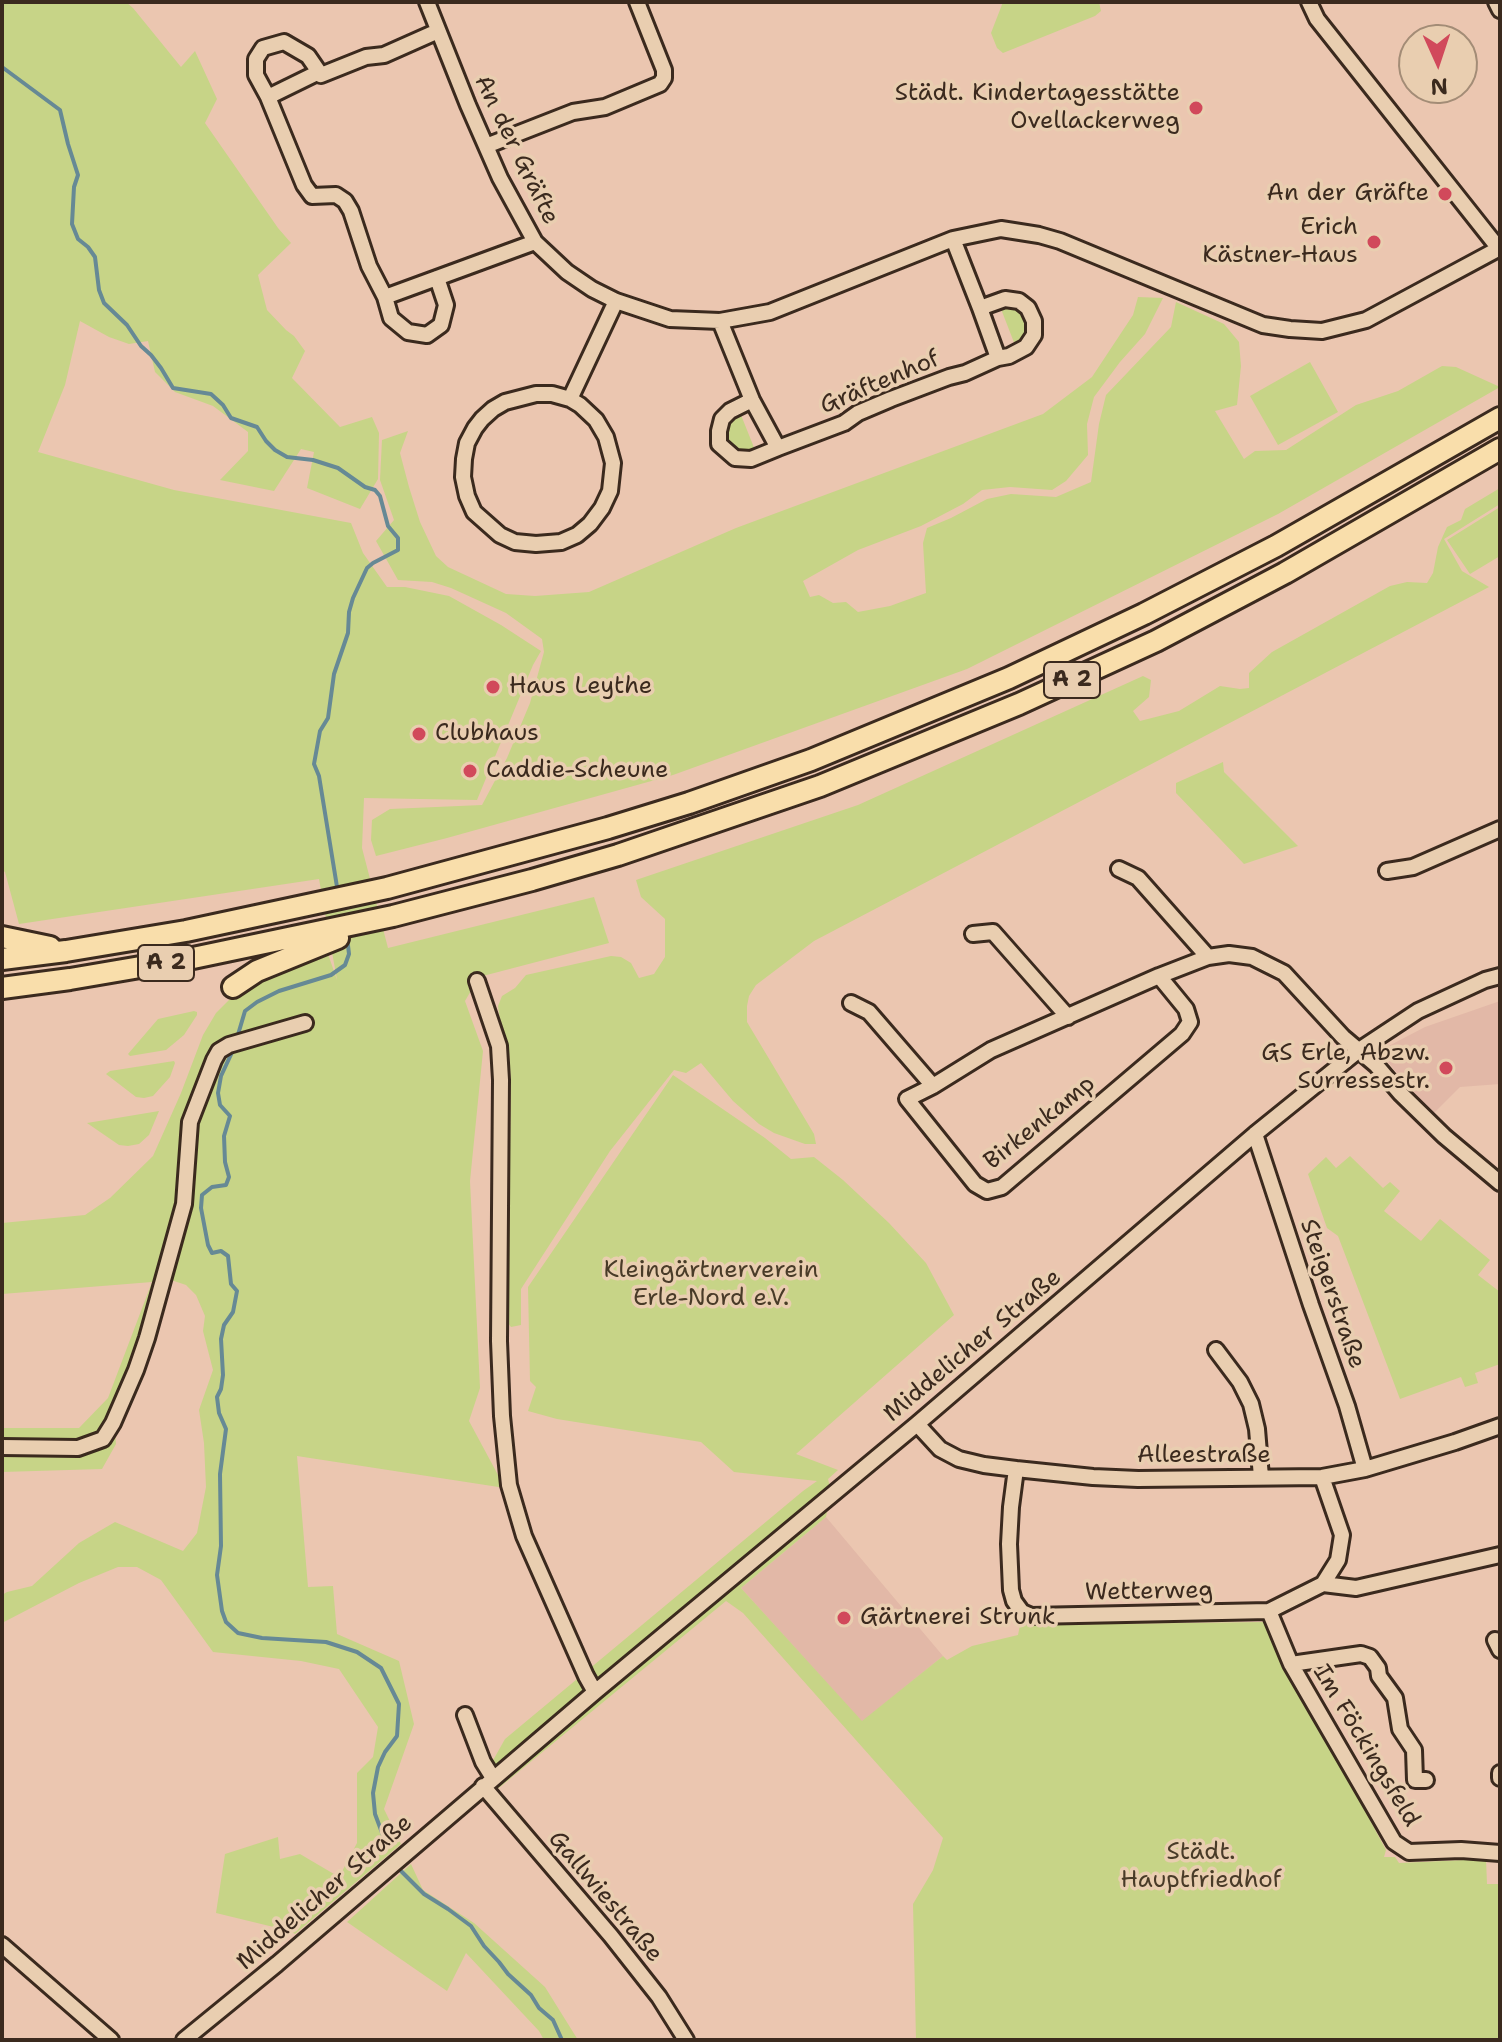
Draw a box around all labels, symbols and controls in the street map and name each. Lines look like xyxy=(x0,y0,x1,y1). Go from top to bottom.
north arrow xyxy=(1398,24,1478,104)
street label: An der Gräfte xyxy=(467,71,565,229)
text: N xyxy=(1430,72,1449,101)
place label: Städt. Kindertagesstätte Ovellackerweg xyxy=(895,80,1180,136)
marker: Städt. Kindertagesstätte Ovellackerweg xyxy=(1187,99,1205,117)
place label: An der Gräfte xyxy=(1267,180,1429,208)
marker: An der Gräfte xyxy=(1436,185,1454,203)
place label: Erich Kästner-Haus xyxy=(1202,214,1358,270)
marker: Erich Kästner-Haus xyxy=(1365,233,1383,251)
street label: Gräftenhof xyxy=(816,345,944,421)
road number: A 2 xyxy=(1044,662,1100,698)
place label: Haus Leythe xyxy=(509,673,652,701)
marker: Haus Leythe xyxy=(484,678,502,696)
place label: Clubhaus xyxy=(435,720,539,748)
marker: Clubhaus xyxy=(410,725,428,743)
place label: Caddie-Scheune xyxy=(486,757,669,785)
marker: Caddie-Scheune xyxy=(461,762,479,780)
road number: A 2 xyxy=(138,945,194,981)
place label: GS Erle, Abzw. Surressestr. xyxy=(1261,1040,1430,1096)
marker: GS Erle, Abzw. Surressestr. xyxy=(1437,1059,1455,1077)
street label: Birkenkamp xyxy=(979,1070,1101,1176)
street label: Steigerstraße xyxy=(1293,1215,1371,1373)
park label: Kleingärtnerverein Erle-Nord e.V. xyxy=(603,1257,819,1313)
street label: Middelicher Straße xyxy=(878,1263,1068,1429)
street label: Alleestraße xyxy=(1137,1442,1271,1470)
street label: Wetterweg xyxy=(1085,1576,1213,1608)
place label: Gärtnerei Strunk xyxy=(860,1604,1055,1632)
marker: Gärtnerei Strunk xyxy=(835,1609,853,1627)
street label: Im Föckingsfeld xyxy=(1306,1660,1426,1832)
street label: Middelicher Straße xyxy=(231,1809,419,1977)
street label: Gallwiestraße xyxy=(542,1825,668,1969)
park label: Städt. Hauptfriedhof xyxy=(1121,1839,1281,1895)

